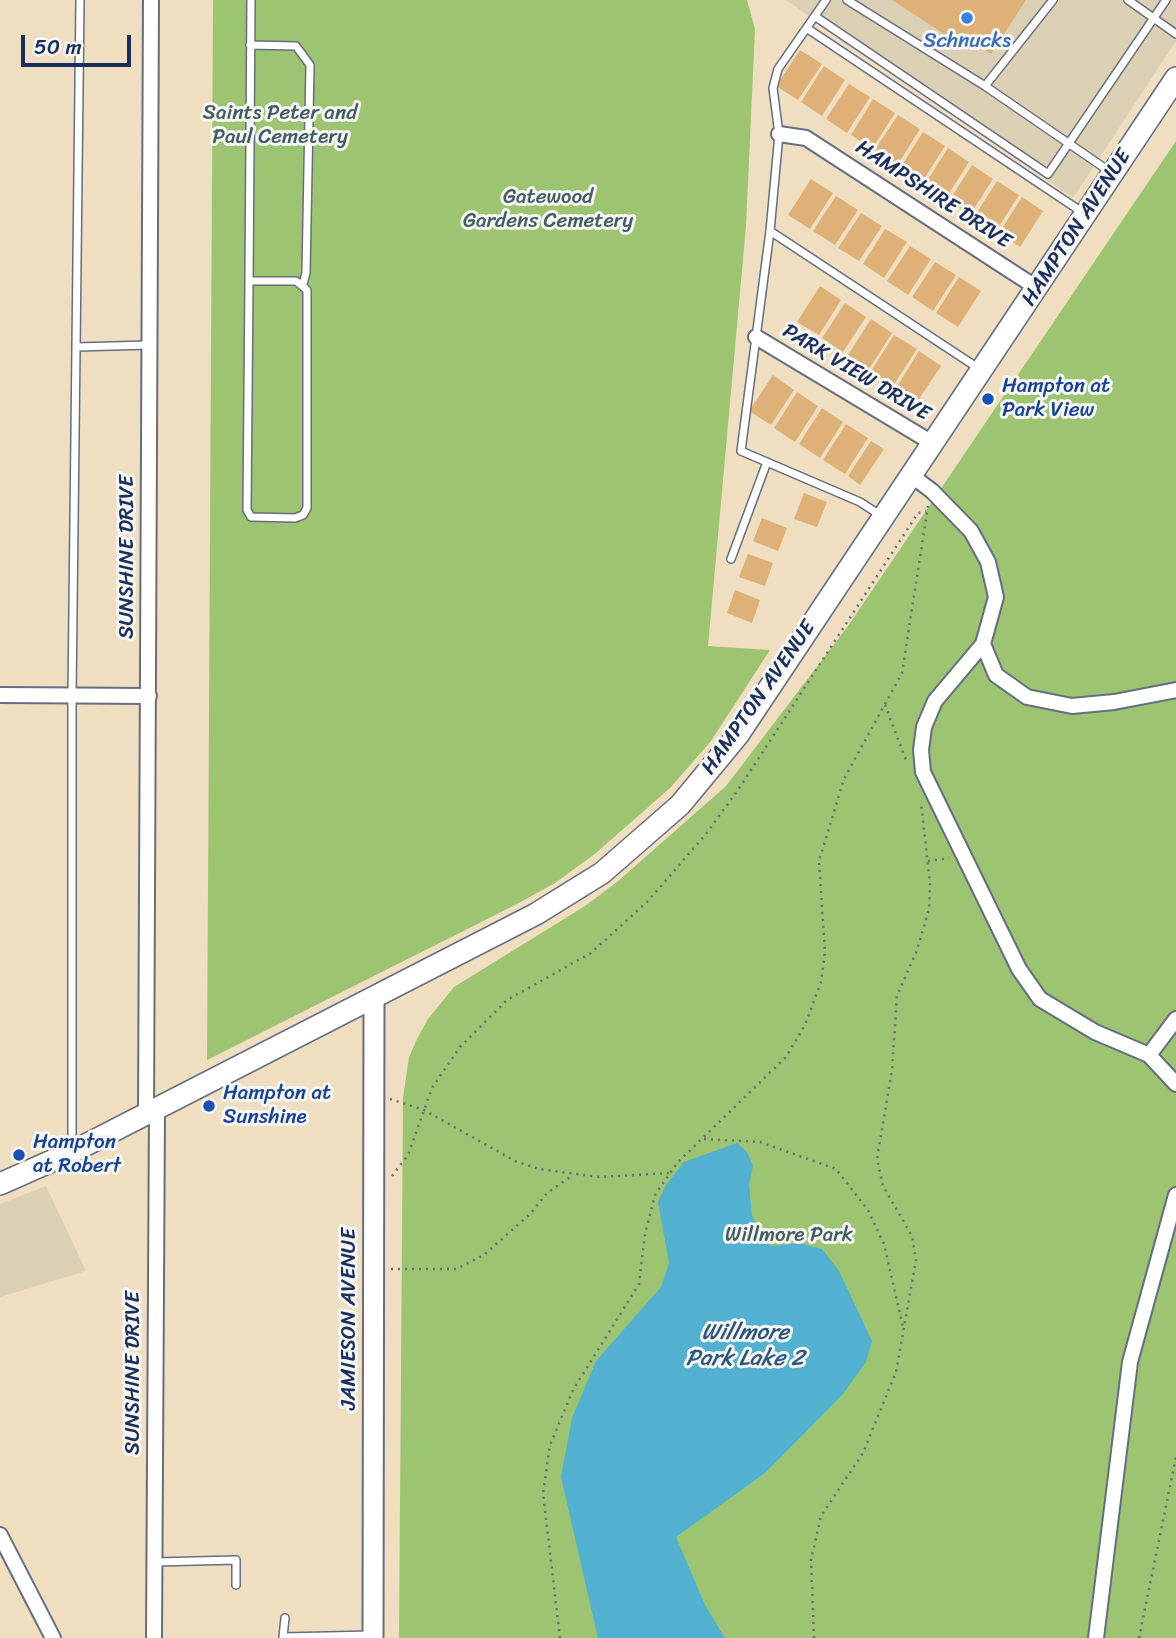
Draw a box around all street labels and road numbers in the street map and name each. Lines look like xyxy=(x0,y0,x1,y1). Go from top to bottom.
street label: HAMPSHIRE DRIVE xyxy=(850,135,1016,255)
street label: HAMPTON AVENUE xyxy=(1017,145,1137,311)
street label: PARK VIEW DRIVE xyxy=(778,319,934,427)
street label: SUNSHINE DRIVE xyxy=(115,475,141,639)
street label: HAMPTON AVENUE xyxy=(697,616,821,780)
street label: JAMIESON AVENUE xyxy=(337,1228,363,1410)
street label: SUNSHINE DRIVE xyxy=(121,1291,147,1455)

